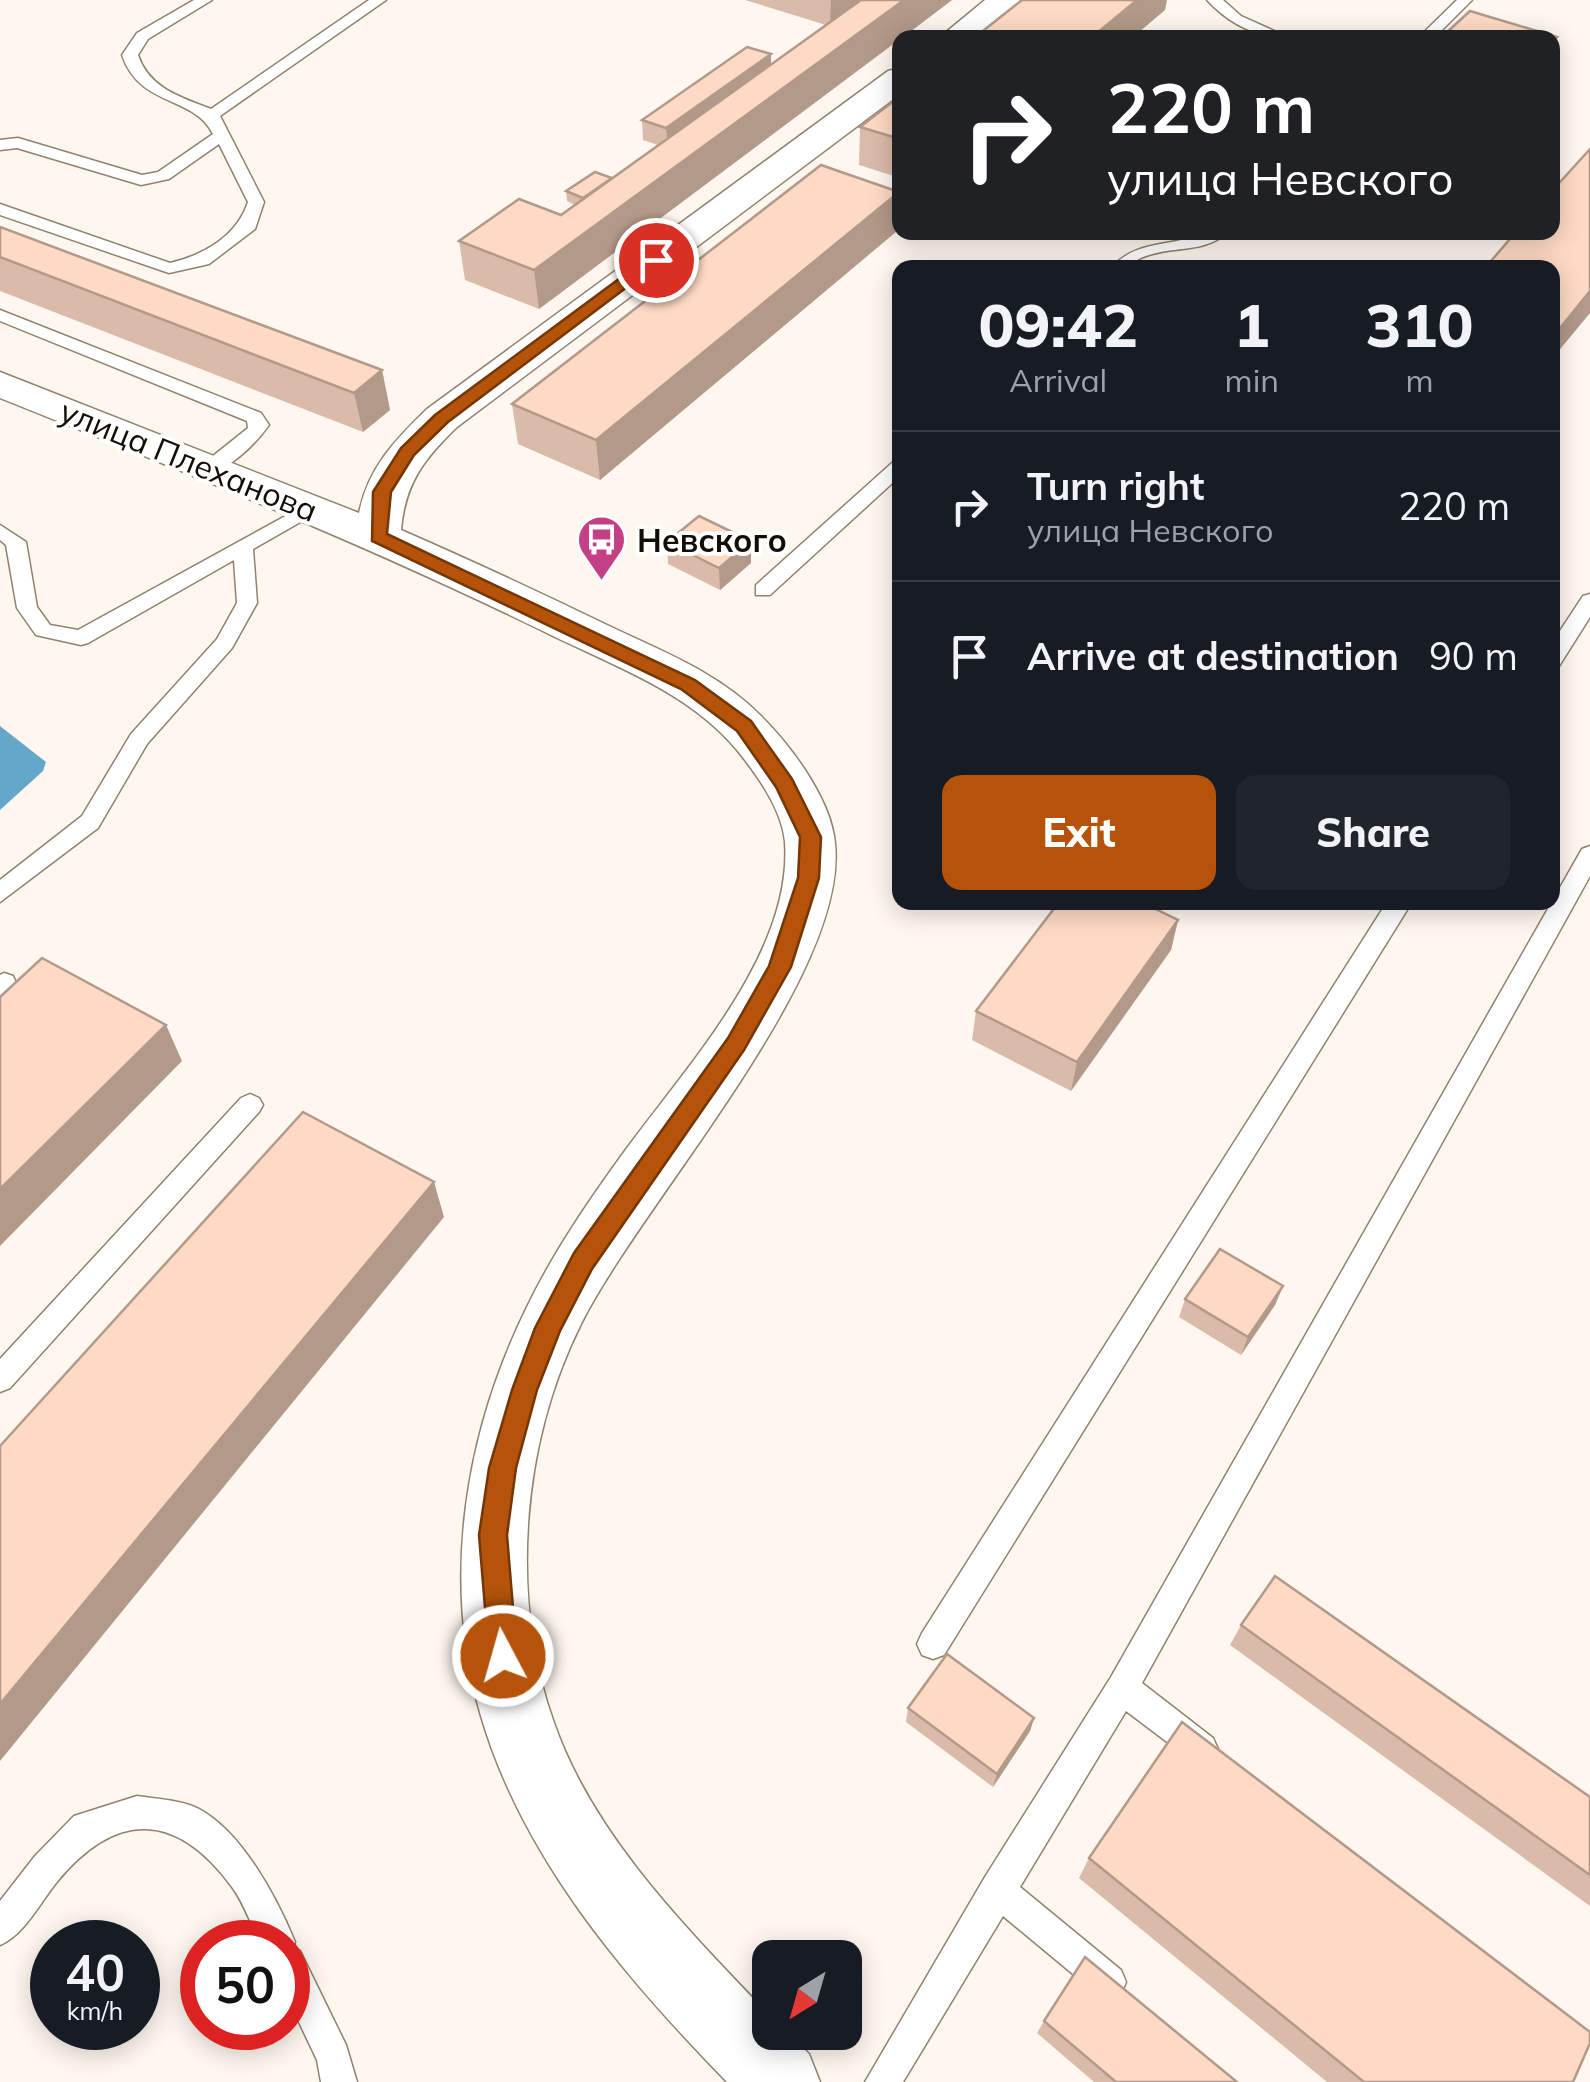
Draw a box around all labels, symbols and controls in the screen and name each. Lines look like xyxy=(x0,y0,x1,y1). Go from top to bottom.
text: 220 m xyxy=(1107,63,1315,151)
icon: right xyxy=(942,70,1072,200)
text: улица Невского xyxy=(1107,150,1454,206)
pin xyxy=(614,218,699,303)
icon: arrive xyxy=(629,233,684,288)
text: 09:42 xyxy=(978,287,1138,362)
text: 1 xyxy=(1234,287,1270,362)
text: 310 xyxy=(1365,287,1473,362)
text: Arrival xyxy=(1009,360,1107,400)
text: min xyxy=(1225,360,1279,400)
text: m xyxy=(1405,360,1434,400)
street label: улица Плеханова xyxy=(54,390,324,530)
text: Turn right xyxy=(1027,462,1204,510)
icon: right xyxy=(942,479,997,534)
text: 220 m xyxy=(1398,482,1510,530)
text: улица Невского xyxy=(1027,510,1274,550)
bus stop icon: Невского xyxy=(576,514,628,582)
place label: Невского xyxy=(637,520,787,560)
icon: arrive xyxy=(942,629,997,684)
text: Arrive at destination xyxy=(1027,632,1399,680)
text: 90 m xyxy=(1429,632,1518,680)
button: Exit xyxy=(942,775,1216,890)
button: Share xyxy=(1236,775,1510,890)
position arrow xyxy=(451,1604,555,1708)
speed limit sign: 50 xyxy=(180,1920,310,2050)
north arrow xyxy=(752,1940,862,2050)
map controls xyxy=(752,1940,862,2050)
text: 40 xyxy=(65,1941,125,2004)
text: km/h xyxy=(67,1995,123,2026)

